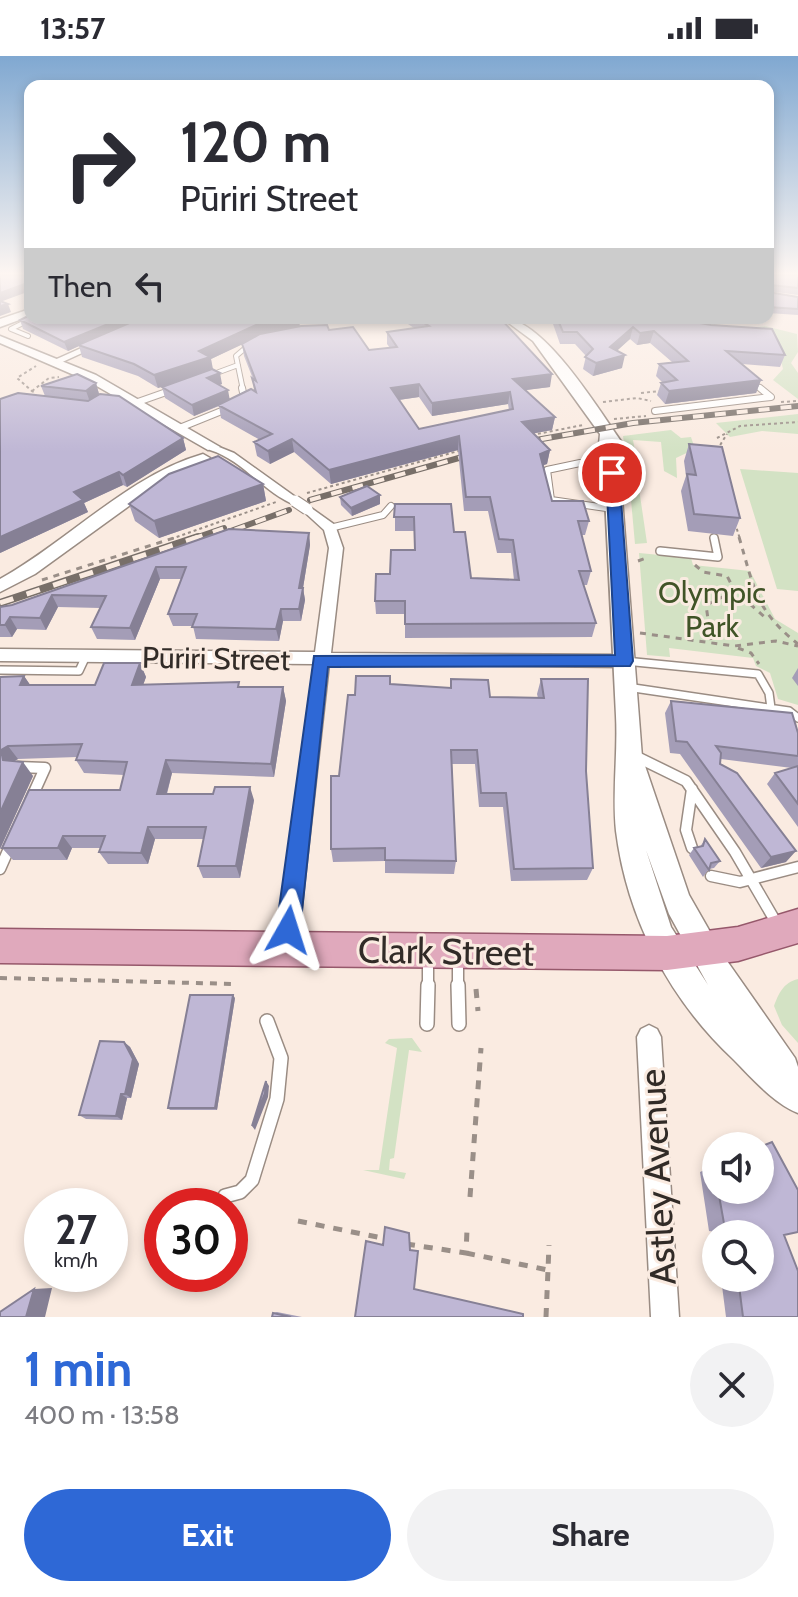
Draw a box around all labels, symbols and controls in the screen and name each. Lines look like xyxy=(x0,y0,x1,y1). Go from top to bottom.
text: 13:57 xyxy=(40,10,105,47)
text: 120 m xyxy=(180,108,331,176)
icon: right xyxy=(48,112,152,216)
text: Pūriri Street xyxy=(180,176,358,220)
icon: left xyxy=(128,264,172,308)
text: Then xyxy=(48,268,112,305)
pin xyxy=(578,439,646,507)
icon: arrive xyxy=(590,451,634,495)
park label: Olympic Park xyxy=(658,574,766,645)
street label: Pūriri Street xyxy=(141,639,291,678)
position arrow xyxy=(246,888,330,972)
street label: Clark Street xyxy=(358,927,534,975)
street label: Astley Avenue xyxy=(629,1068,685,1286)
map controls xyxy=(702,1132,774,1292)
button: sound xyxy=(702,1132,774,1204)
speed limit sign: 30 xyxy=(144,1188,248,1292)
text: 27 xyxy=(55,1205,97,1254)
button: search xyxy=(702,1220,774,1292)
text: km/h xyxy=(54,1248,98,1272)
text: 1 min xyxy=(24,1340,132,1398)
button: close xyxy=(690,1343,774,1427)
text: 400 m · 13:58 xyxy=(24,1399,180,1431)
button: Exit xyxy=(24,1489,391,1581)
button: Share xyxy=(407,1489,774,1581)

